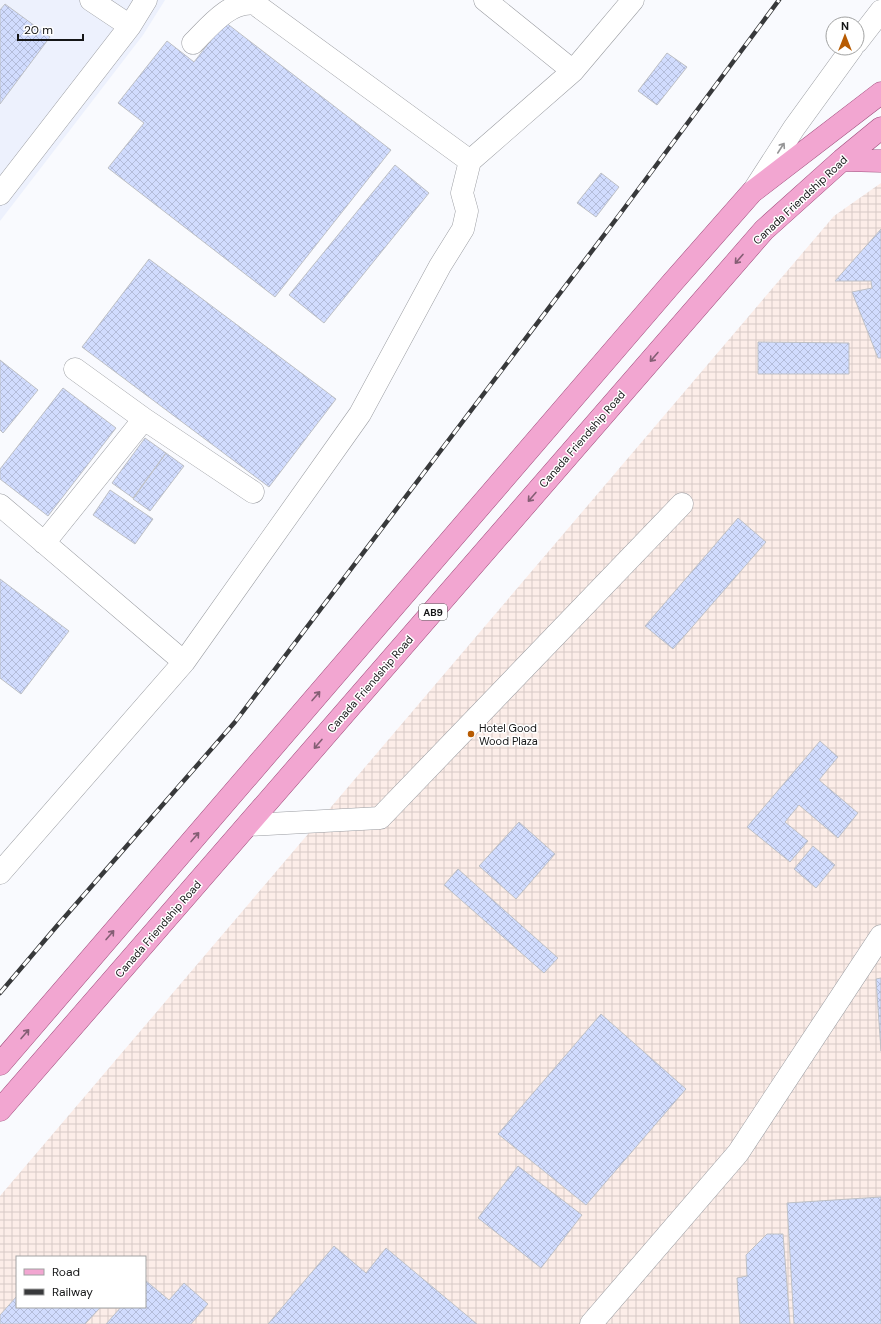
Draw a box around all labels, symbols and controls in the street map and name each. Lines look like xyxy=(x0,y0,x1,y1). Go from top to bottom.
scale bar xyxy=(18,16,83,42)
north arrow xyxy=(825,16,865,56)
text: N xyxy=(841,19,849,33)
text: 20 m xyxy=(24,22,53,38)
one-way arrow xyxy=(777,143,785,154)
street label: Canada Friendship Road xyxy=(750,153,850,247)
one-way arrow xyxy=(735,253,744,263)
one-way arrow xyxy=(649,352,658,362)
street label: Canada Friendship Road xyxy=(536,388,628,490)
one-way arrow xyxy=(527,492,536,503)
road number: AB9 xyxy=(419,604,447,620)
street label: Canada Friendship Road xyxy=(324,633,416,735)
one-way arrow xyxy=(312,691,321,701)
place label: Hotel Good Wood Plaza xyxy=(479,721,538,748)
marker: Hotel Good Wood Plaza xyxy=(466,729,476,739)
one-way arrow xyxy=(314,738,323,749)
one-way arrow xyxy=(190,832,200,842)
street label: Canada Friendship Road xyxy=(112,878,204,980)
one-way arrow xyxy=(106,930,115,941)
one-way arrow xyxy=(21,1029,30,1039)
legend xyxy=(16,1256,146,1308)
text: Road xyxy=(52,1264,80,1280)
text: Railway xyxy=(52,1284,93,1300)

